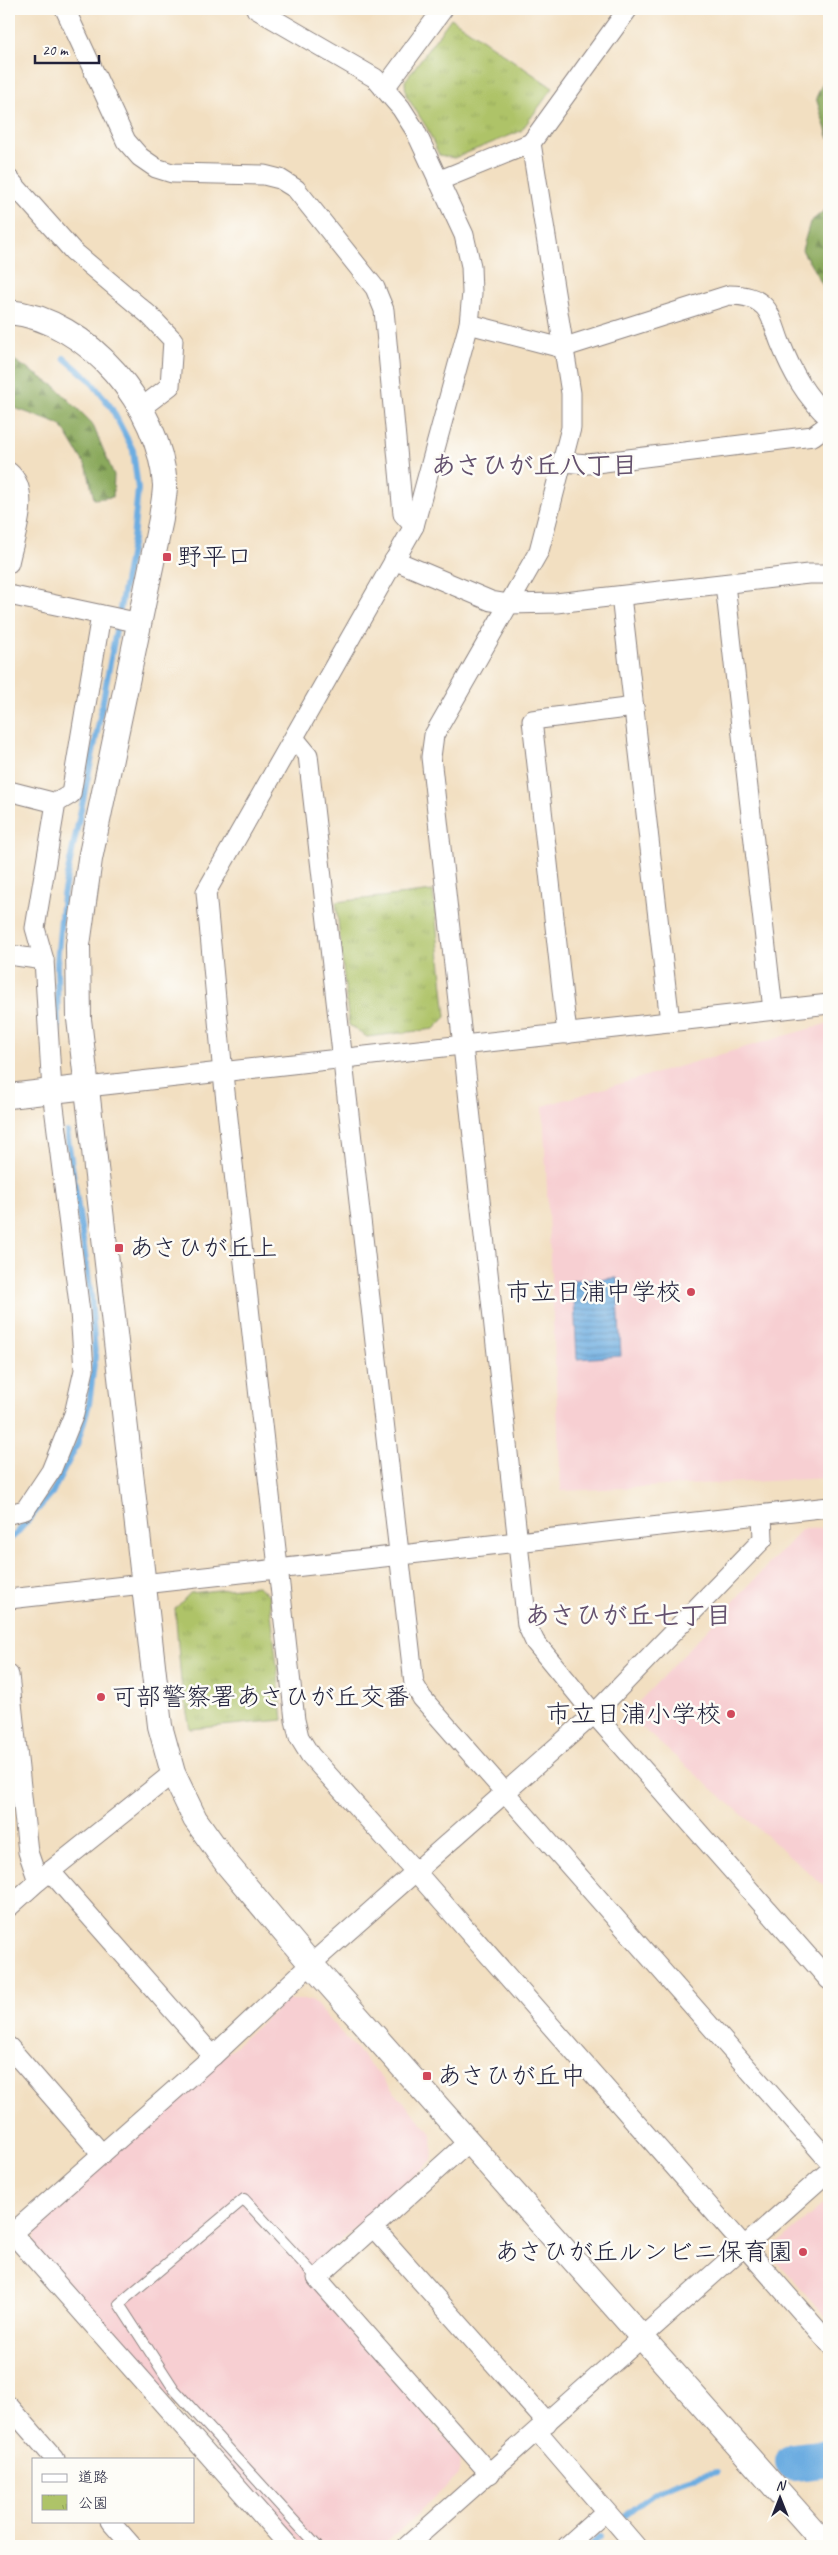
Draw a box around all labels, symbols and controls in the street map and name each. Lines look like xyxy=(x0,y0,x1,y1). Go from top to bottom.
scale bar xyxy=(35,32,99,64)
text: 20 m xyxy=(42,41,69,60)
district label: あさひが丘八丁目 xyxy=(430,449,638,482)
place label: 野平口 xyxy=(177,541,252,573)
marker: 野平口 xyxy=(161,551,173,563)
place label: あさひが丘上 xyxy=(129,1232,278,1264)
marker: あさひが丘上 xyxy=(113,1242,125,1254)
place label: 市立日浦中学校 xyxy=(506,1276,681,1308)
marker: 市立日浦中学校 xyxy=(685,1286,697,1298)
district label: あさひが丘七丁目 xyxy=(524,1599,732,1632)
place label: 可部警察署あさひが丘交番 xyxy=(111,1681,410,1713)
marker: 可部警察署あさひが丘交番 xyxy=(95,1691,107,1703)
place label: 市立日浦小学校 xyxy=(546,1698,721,1730)
marker: 市立日浦小学校 xyxy=(725,1708,737,1720)
place label: あさひが丘中 xyxy=(437,2060,586,2092)
marker: あさひが丘中 xyxy=(421,2070,433,2082)
place label: あさひが丘ルンビニ保育園 xyxy=(494,2236,793,2268)
marker: あさひが丘ルンビニ保育園 xyxy=(797,2246,809,2258)
legend xyxy=(32,2458,195,2522)
text: 道路 xyxy=(78,2468,108,2487)
north arrow xyxy=(756,2472,806,2522)
text: N xyxy=(776,2477,787,2494)
text: 公園 xyxy=(78,2494,108,2513)

